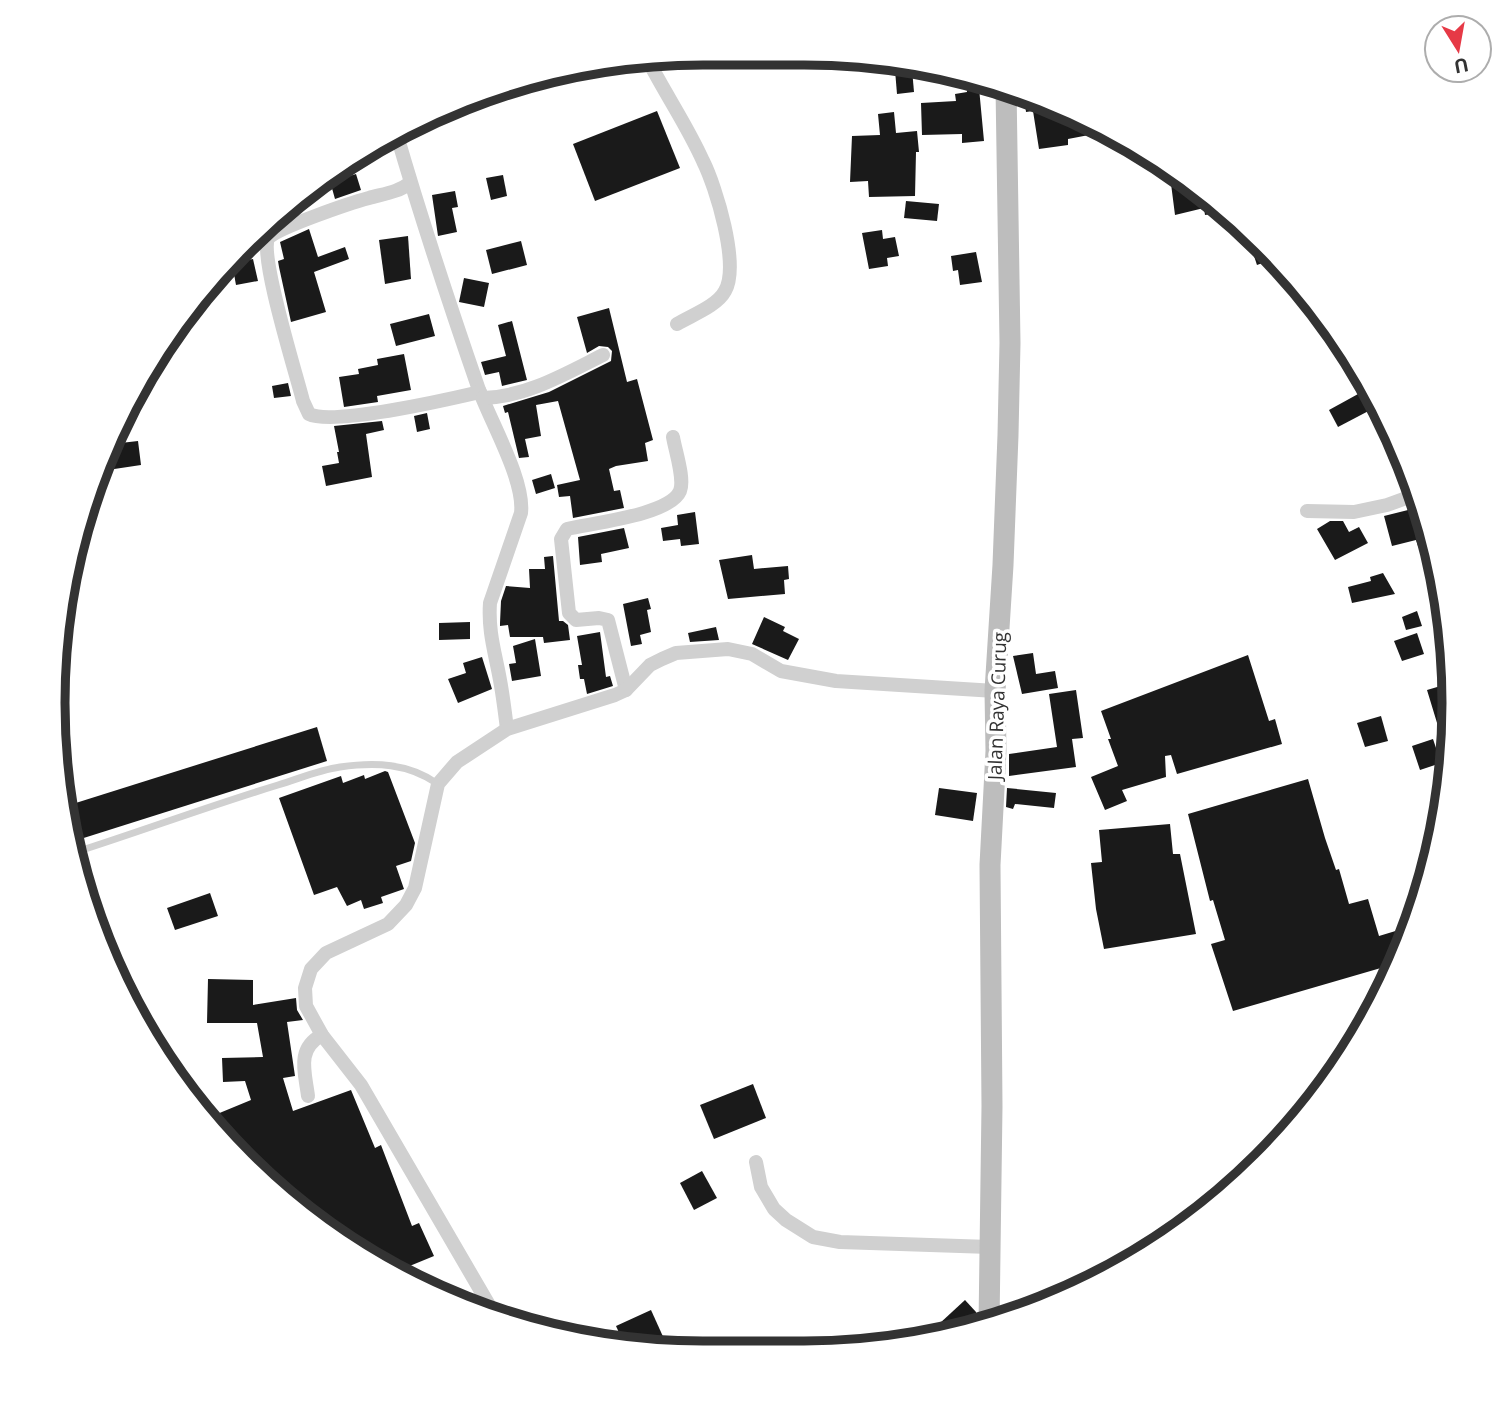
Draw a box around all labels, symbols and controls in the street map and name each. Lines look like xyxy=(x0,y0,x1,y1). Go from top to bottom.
north arrow xyxy=(1423,14,1493,84)
text: U xyxy=(1452,52,1471,80)
street label: Jalan Raya Curug xyxy=(981,631,1013,783)

